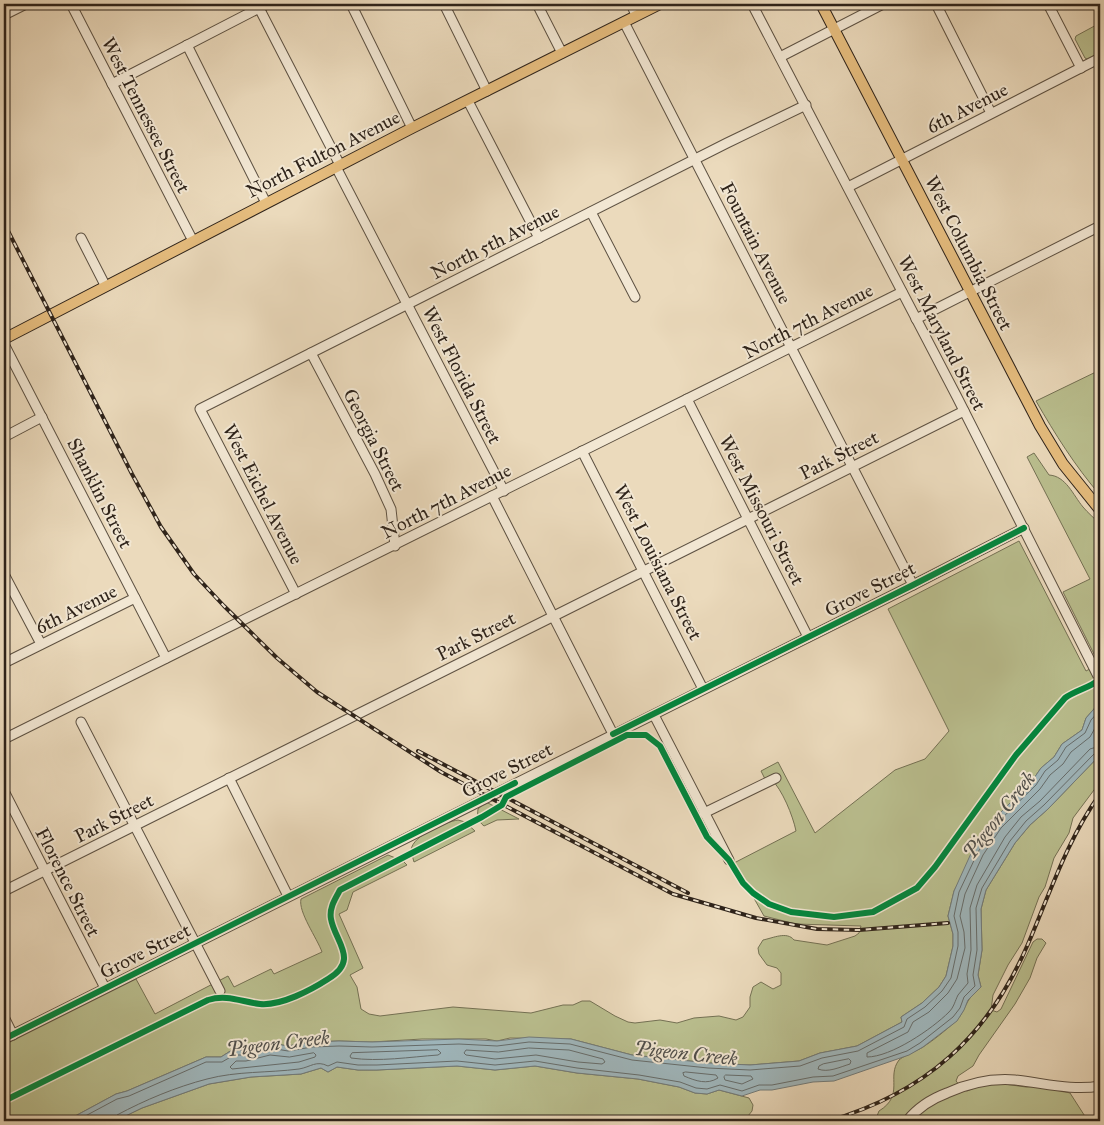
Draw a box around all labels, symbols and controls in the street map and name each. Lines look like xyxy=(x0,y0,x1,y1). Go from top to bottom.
street label: West Tennessee Street xyxy=(97,33,195,197)
street label: 6th Avenue xyxy=(922,78,1012,138)
street label: North Fulton Avenue xyxy=(242,105,404,203)
street label: West Columbia Street xyxy=(920,172,1018,334)
street label: Fountain Avenue xyxy=(715,178,797,308)
street label: North 5th Avenue xyxy=(427,200,563,284)
street label: West Maryland Street xyxy=(893,252,991,415)
street label: North 7th Avenue xyxy=(739,278,877,364)
street label: West Florida Street xyxy=(417,302,507,448)
street label: Georgia Street xyxy=(337,385,410,496)
street label: West Eichel Avenue xyxy=(218,420,308,568)
street label: Park Street xyxy=(796,425,883,485)
street label: West Missouri Street xyxy=(714,431,810,589)
street label: Shanklin Street xyxy=(62,434,138,552)
street label: North 7th Avenue xyxy=(377,458,515,544)
street label: West Louisiana Street xyxy=(609,480,707,644)
street label: Grove Street xyxy=(821,556,919,622)
street label: 6th Avenue xyxy=(31,579,121,639)
street label: Park Street xyxy=(433,606,520,666)
street label: Grove Street xyxy=(458,737,556,803)
water label: Pigeon Creek xyxy=(958,767,1040,863)
street label: Park Street xyxy=(71,788,158,848)
street label: Florence Street xyxy=(31,824,106,941)
street label: Grove Street xyxy=(96,918,194,984)
water label: Pigeon Creek xyxy=(225,1025,331,1061)
water label: Pigeon Creek xyxy=(633,1036,739,1070)

